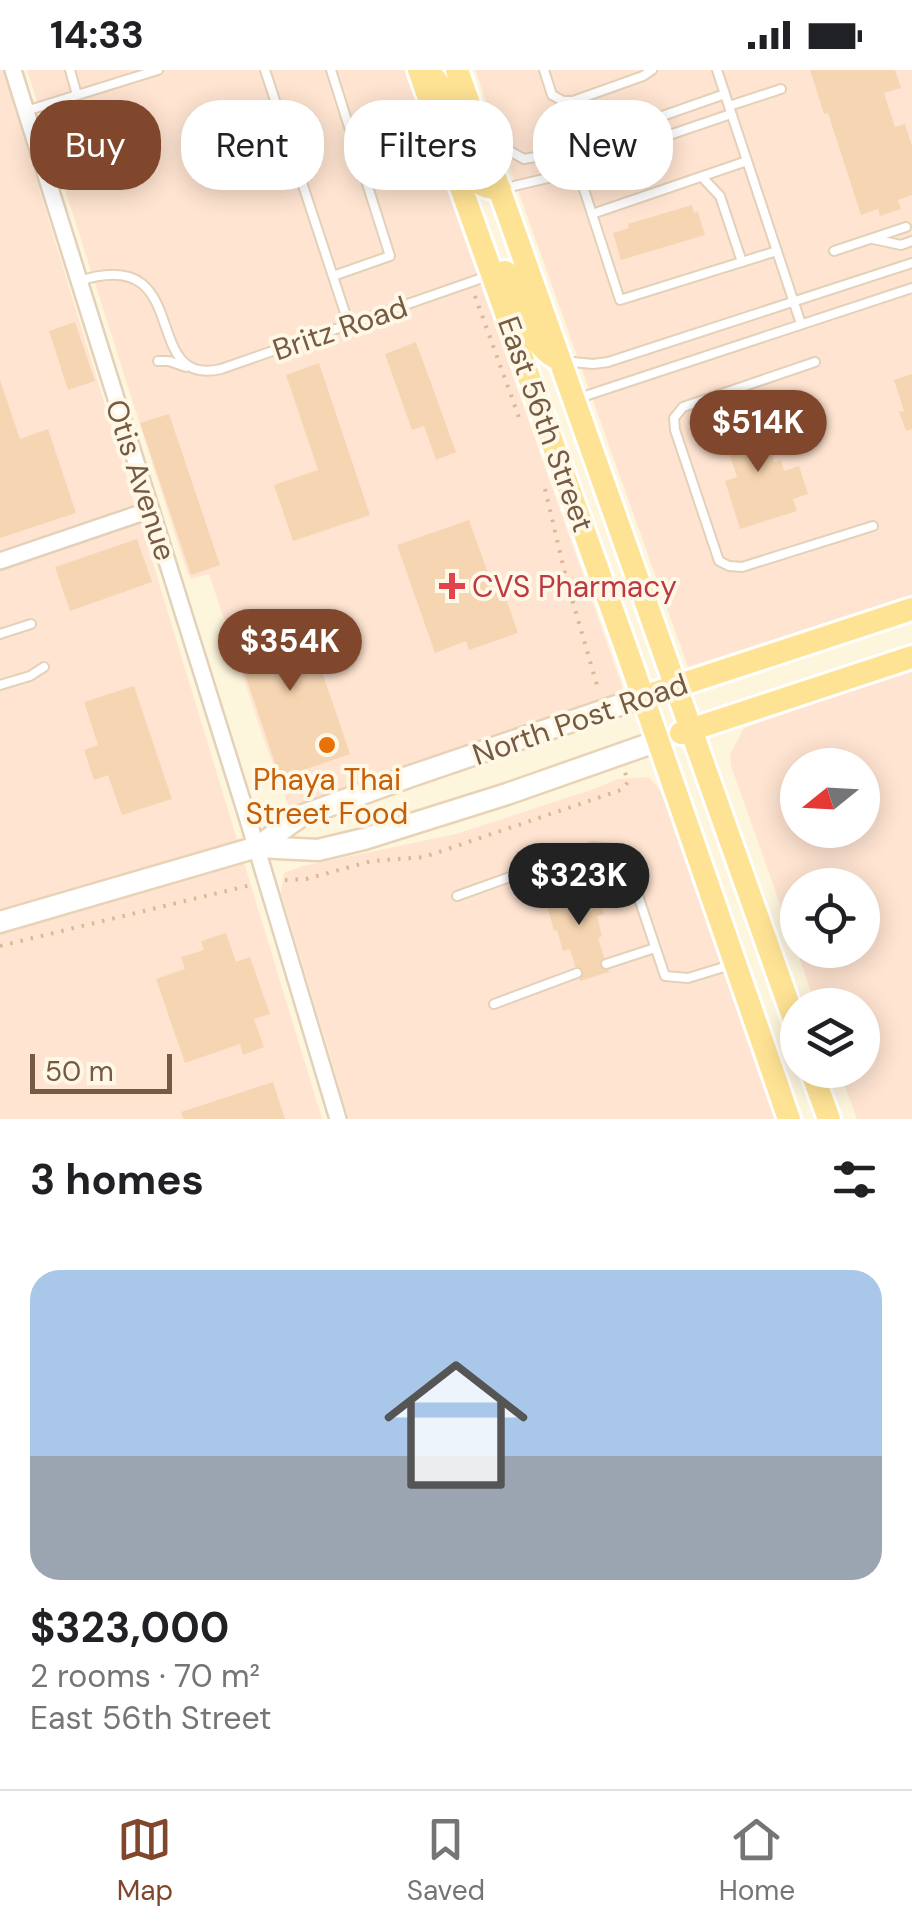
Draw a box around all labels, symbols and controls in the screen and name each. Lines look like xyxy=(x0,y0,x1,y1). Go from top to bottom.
text: 14:33 xyxy=(50,10,144,60)
chip: Buy xyxy=(30,100,161,190)
chip: Rent xyxy=(181,100,324,190)
chip: Filters xyxy=(344,100,513,190)
chip: New xyxy=(533,100,673,190)
street label: Britz Road xyxy=(268,287,412,369)
street label: East 56th Street xyxy=(489,311,603,537)
pin: $514K xyxy=(688,390,828,475)
street label: Otis Avenue xyxy=(97,394,185,566)
text: $514K xyxy=(712,401,804,443)
place label: CVS Pharmacy xyxy=(472,567,677,606)
marker: CVS Pharmacy xyxy=(441,575,463,597)
pin: $354K xyxy=(220,609,360,694)
text: $354K xyxy=(240,620,340,662)
street label: North Post Road xyxy=(467,664,693,774)
marker: Phaya Thai Street Food xyxy=(316,734,338,756)
north arrow xyxy=(780,748,880,848)
map controls xyxy=(780,748,880,1088)
place label: Phaya Thai Street Food xyxy=(246,760,408,833)
pin: $323K xyxy=(509,843,649,928)
text: $323K xyxy=(530,854,628,896)
button: locate xyxy=(780,868,880,968)
button: layers xyxy=(780,988,880,1088)
scale bar xyxy=(30,1049,172,1094)
text: 50 m xyxy=(45,1053,114,1090)
text: 3 homes xyxy=(30,1152,204,1207)
icon: filters xyxy=(827,1152,882,1207)
icon: home xyxy=(366,1335,546,1515)
text: $323,000 xyxy=(30,1600,229,1655)
text: 2 rooms · 70 m² xyxy=(30,1655,260,1697)
text: East 56th Street xyxy=(30,1697,272,1739)
tab: Map xyxy=(117,1812,173,1909)
tab: Saved xyxy=(407,1812,485,1909)
tab: Home xyxy=(719,1812,795,1909)

